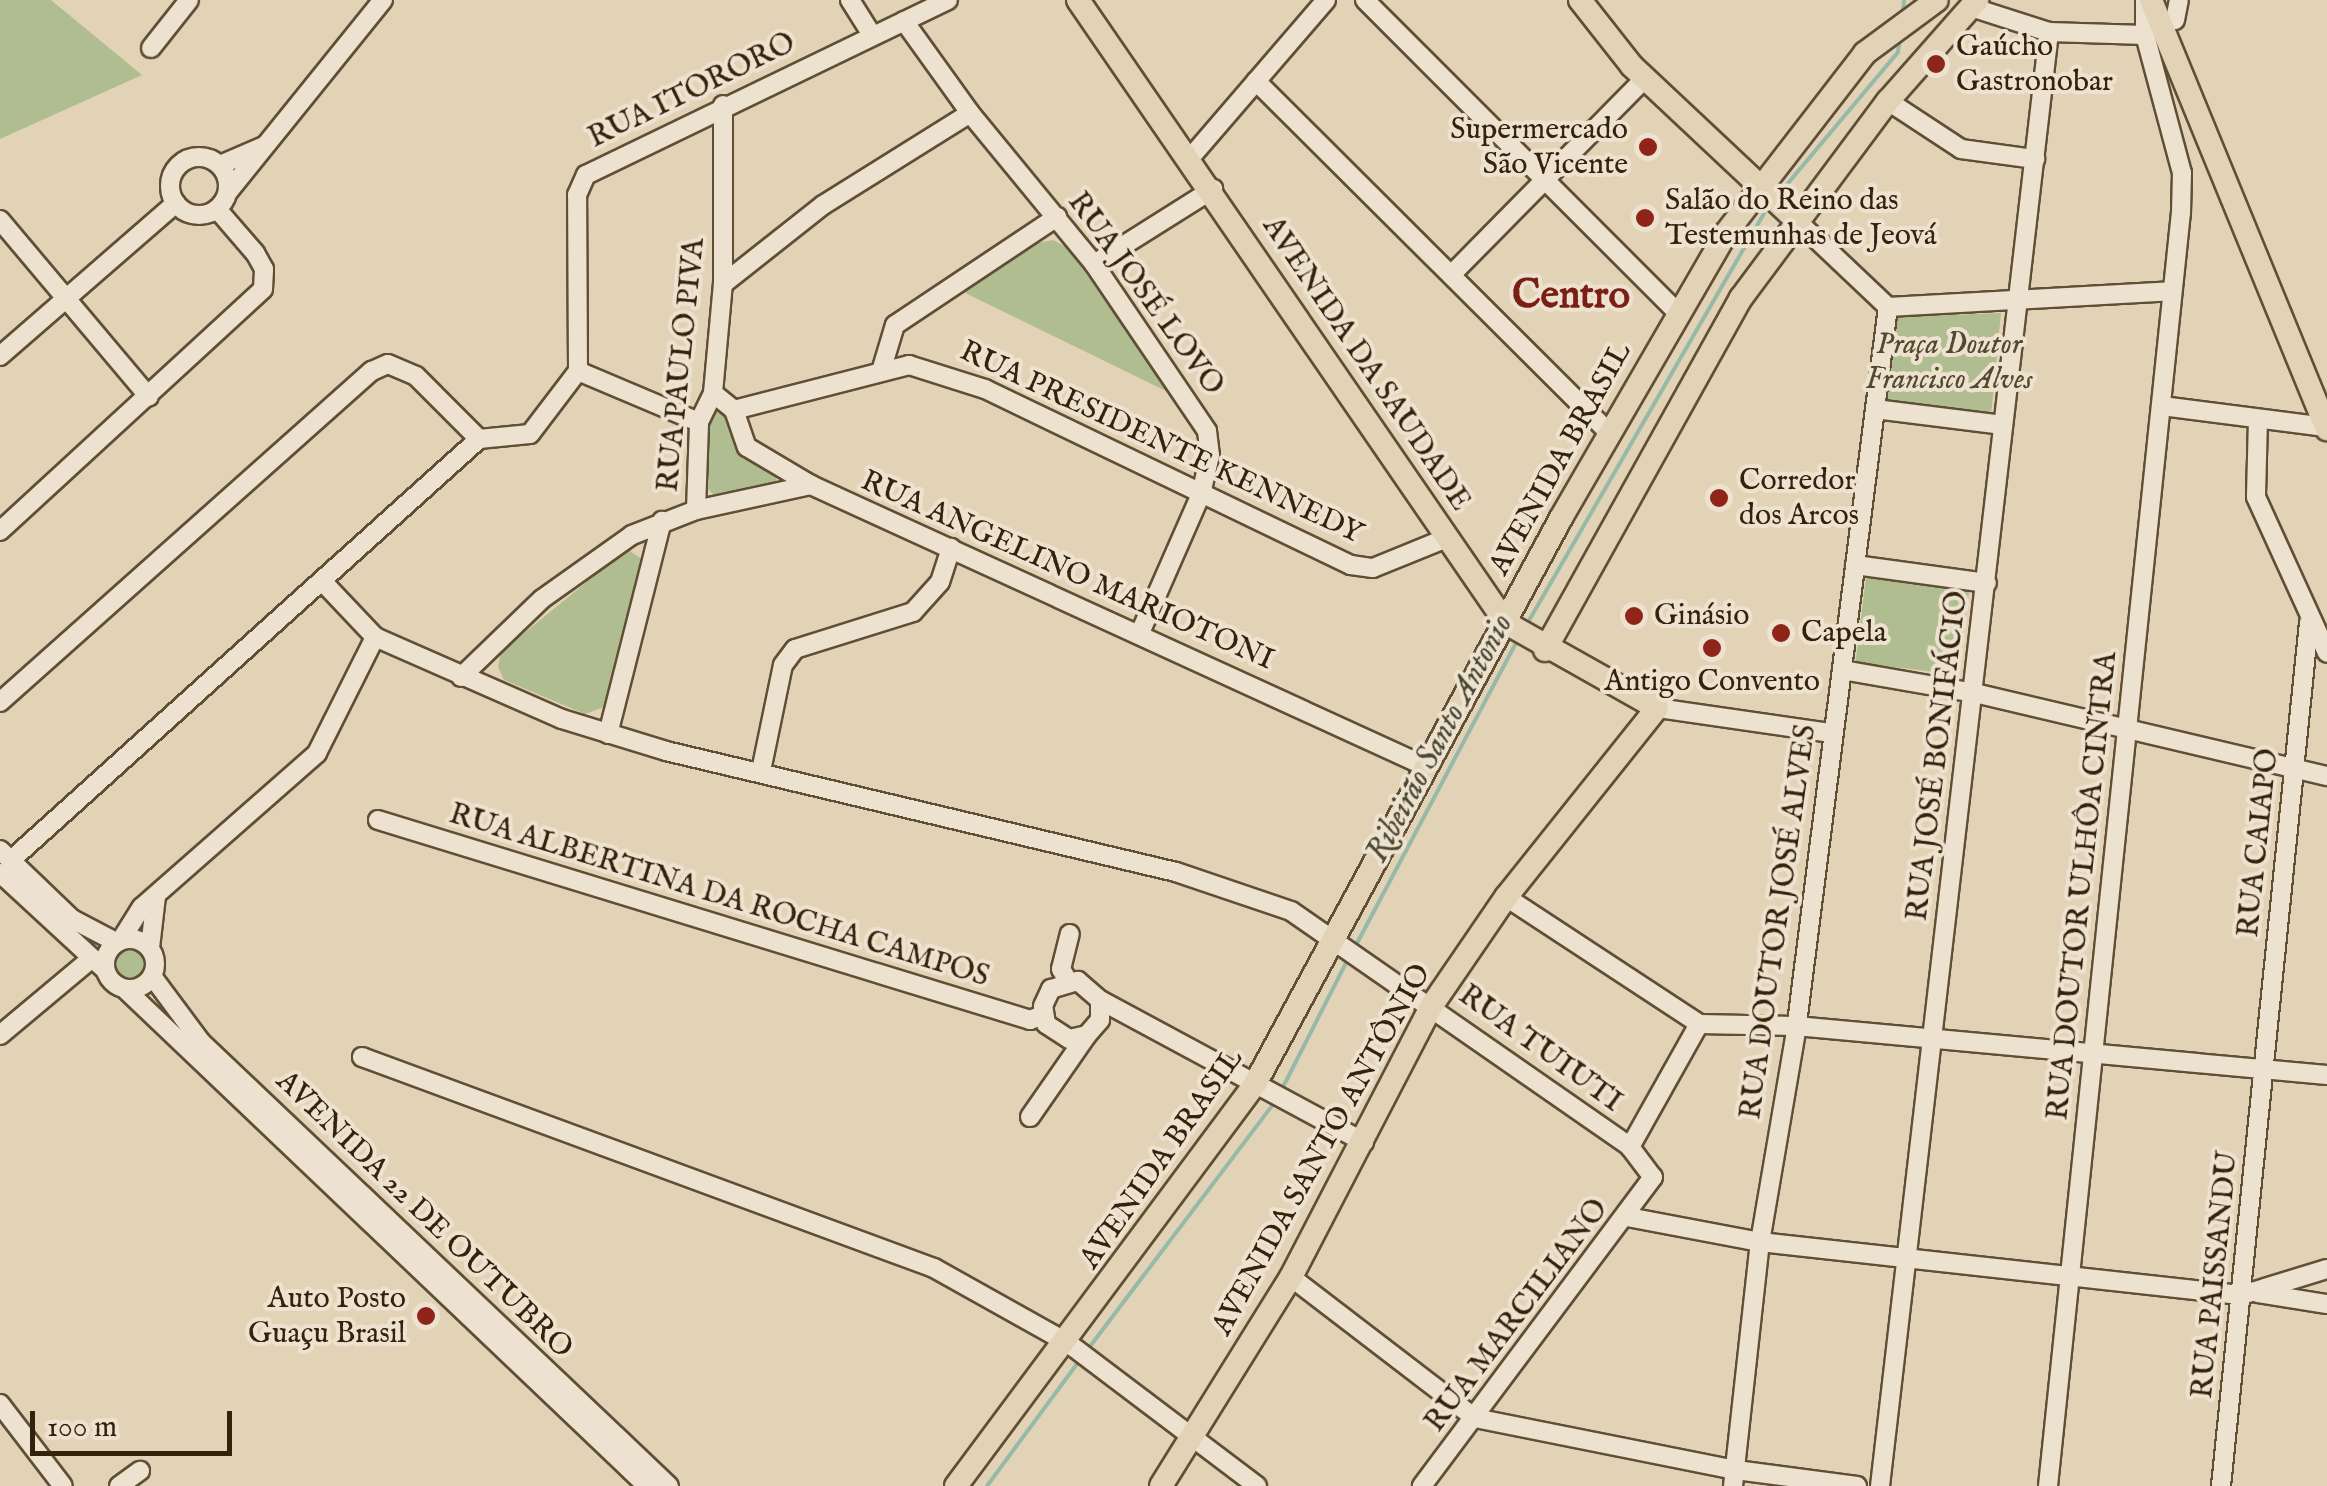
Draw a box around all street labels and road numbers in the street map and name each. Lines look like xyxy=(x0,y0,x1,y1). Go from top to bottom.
street label: RUA ITORORO xyxy=(583,25,801,157)
street label: RUA JOSÉ LOVO xyxy=(1059,186,1231,402)
street label: AVENIDA DA SAUDADE xyxy=(1254,210,1478,518)
street label: RUA PAULO PIVA xyxy=(651,236,713,494)
street label: RUA PRESIDENTE KENNEDY xyxy=(954,334,1368,552)
street label: AVENIDA BRASIL xyxy=(1482,336,1640,582)
street label: RUA ANGELINO MARIOTONI xyxy=(855,463,1279,679)
street label: RUA JOSÉ BONIFÁCIO xyxy=(1900,589,1976,923)
street label: RUA DOUTOR ULHÔA CINTRA xyxy=(2040,650,2126,1122)
street label: RUA DOUTOR JOSÉ ALVES xyxy=(1733,722,1825,1122)
street label: RUA CAIAPO xyxy=(2231,747,2287,939)
street label: RUA ALBERTINA DA ROCHA CAMPOS xyxy=(445,797,993,995)
street label: AVENIDA SANTO ANTÔNIO xyxy=(1205,958,1439,1342)
street label: RUA TUIUTI xyxy=(1451,978,1629,1120)
street label: AVENIDA BRASIL xyxy=(1072,1042,1252,1276)
street label: AVENIDA 22 DE OUTUBRO xyxy=(268,1064,580,1366)
street label: RUA PAISSANDU xyxy=(2185,1150,2247,1400)
street label: RUA MARCILIANO xyxy=(1418,1192,1616,1440)

